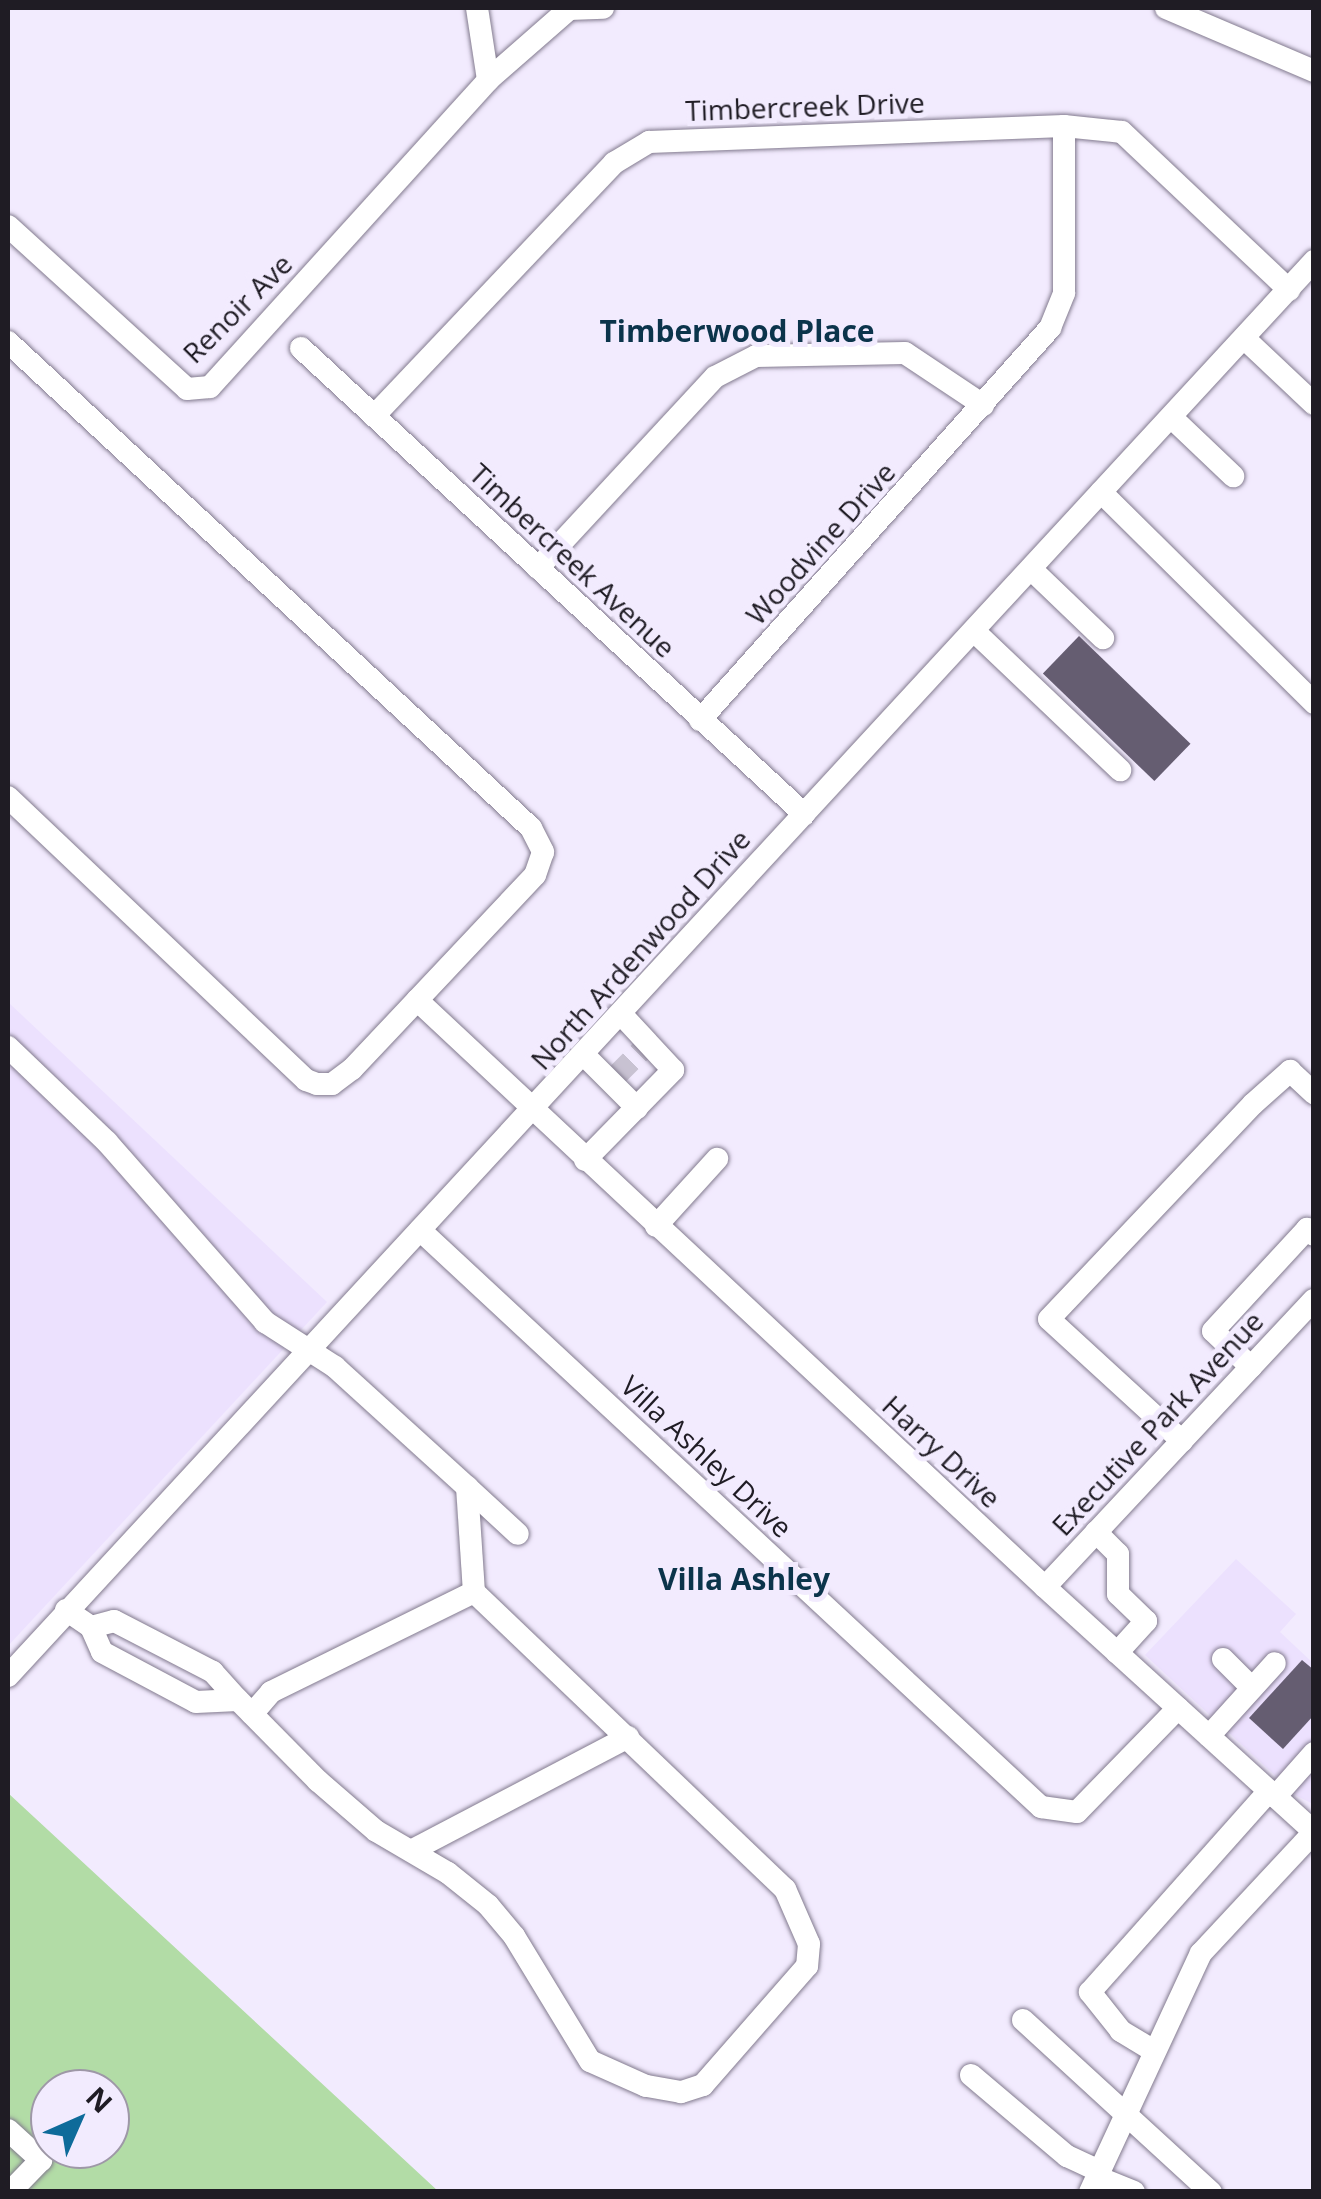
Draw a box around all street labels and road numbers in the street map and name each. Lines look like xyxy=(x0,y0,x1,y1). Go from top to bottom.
street label: Timbercreek Drive xyxy=(685,85,925,127)
street label: Renoir Ave xyxy=(176,247,298,369)
street label: Woodvine Drive xyxy=(738,455,902,631)
street label: Timbercreek Avenue xyxy=(463,456,683,664)
street label: North Ardenwood Drive xyxy=(523,822,757,1076)
street label: Executive Park Avenue xyxy=(1045,1304,1269,1542)
street label: Villa Ashley Drive xyxy=(615,1368,799,1544)
street label: Harry Drive xyxy=(876,1388,1008,1514)

